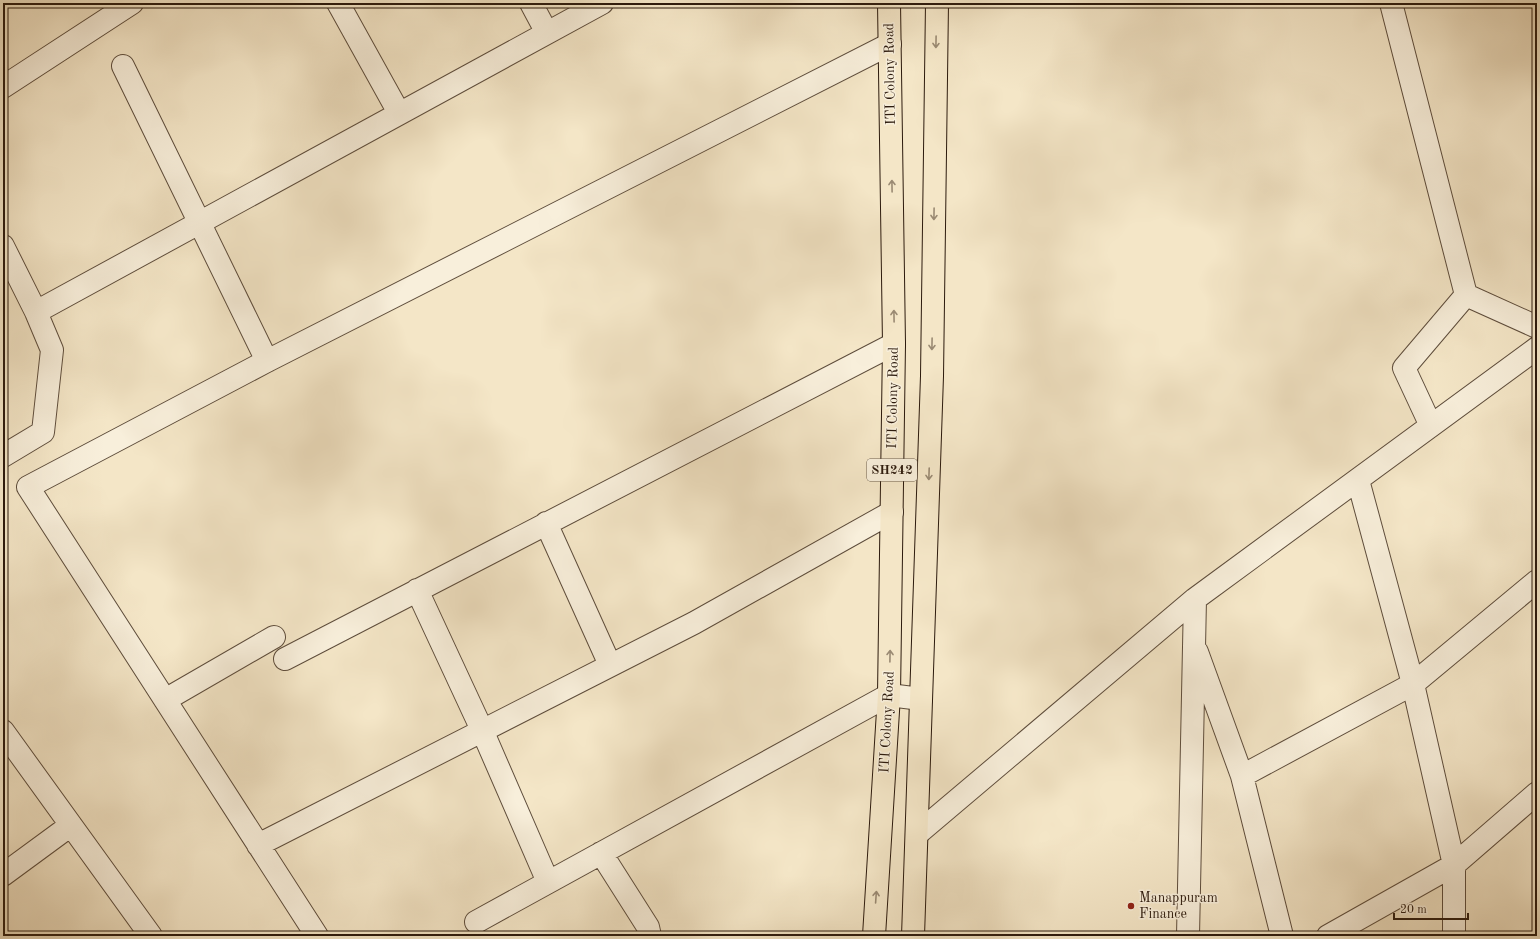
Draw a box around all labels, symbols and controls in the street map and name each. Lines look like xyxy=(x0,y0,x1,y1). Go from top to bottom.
street label: ITI Colony Road xyxy=(882,23,898,125)
one-way arrow xyxy=(932,35,940,48)
one-way arrow xyxy=(888,180,896,193)
one-way arrow xyxy=(930,207,938,220)
one-way arrow xyxy=(890,310,898,323)
one-way arrow xyxy=(929,337,936,350)
street label: ITI Colony Road xyxy=(885,347,901,449)
road number: SH242 xyxy=(867,459,917,481)
one-way arrow xyxy=(925,467,933,480)
one-way arrow xyxy=(886,650,894,663)
street label: ITI Colony Road xyxy=(877,671,897,773)
one-way arrow xyxy=(873,891,880,904)
place label: Manappuram Finance xyxy=(1139,891,1218,921)
scale bar xyxy=(1394,895,1468,921)
marker: Manappuram Finance xyxy=(1126,901,1136,911)
text: 20 m xyxy=(1400,904,1427,916)

